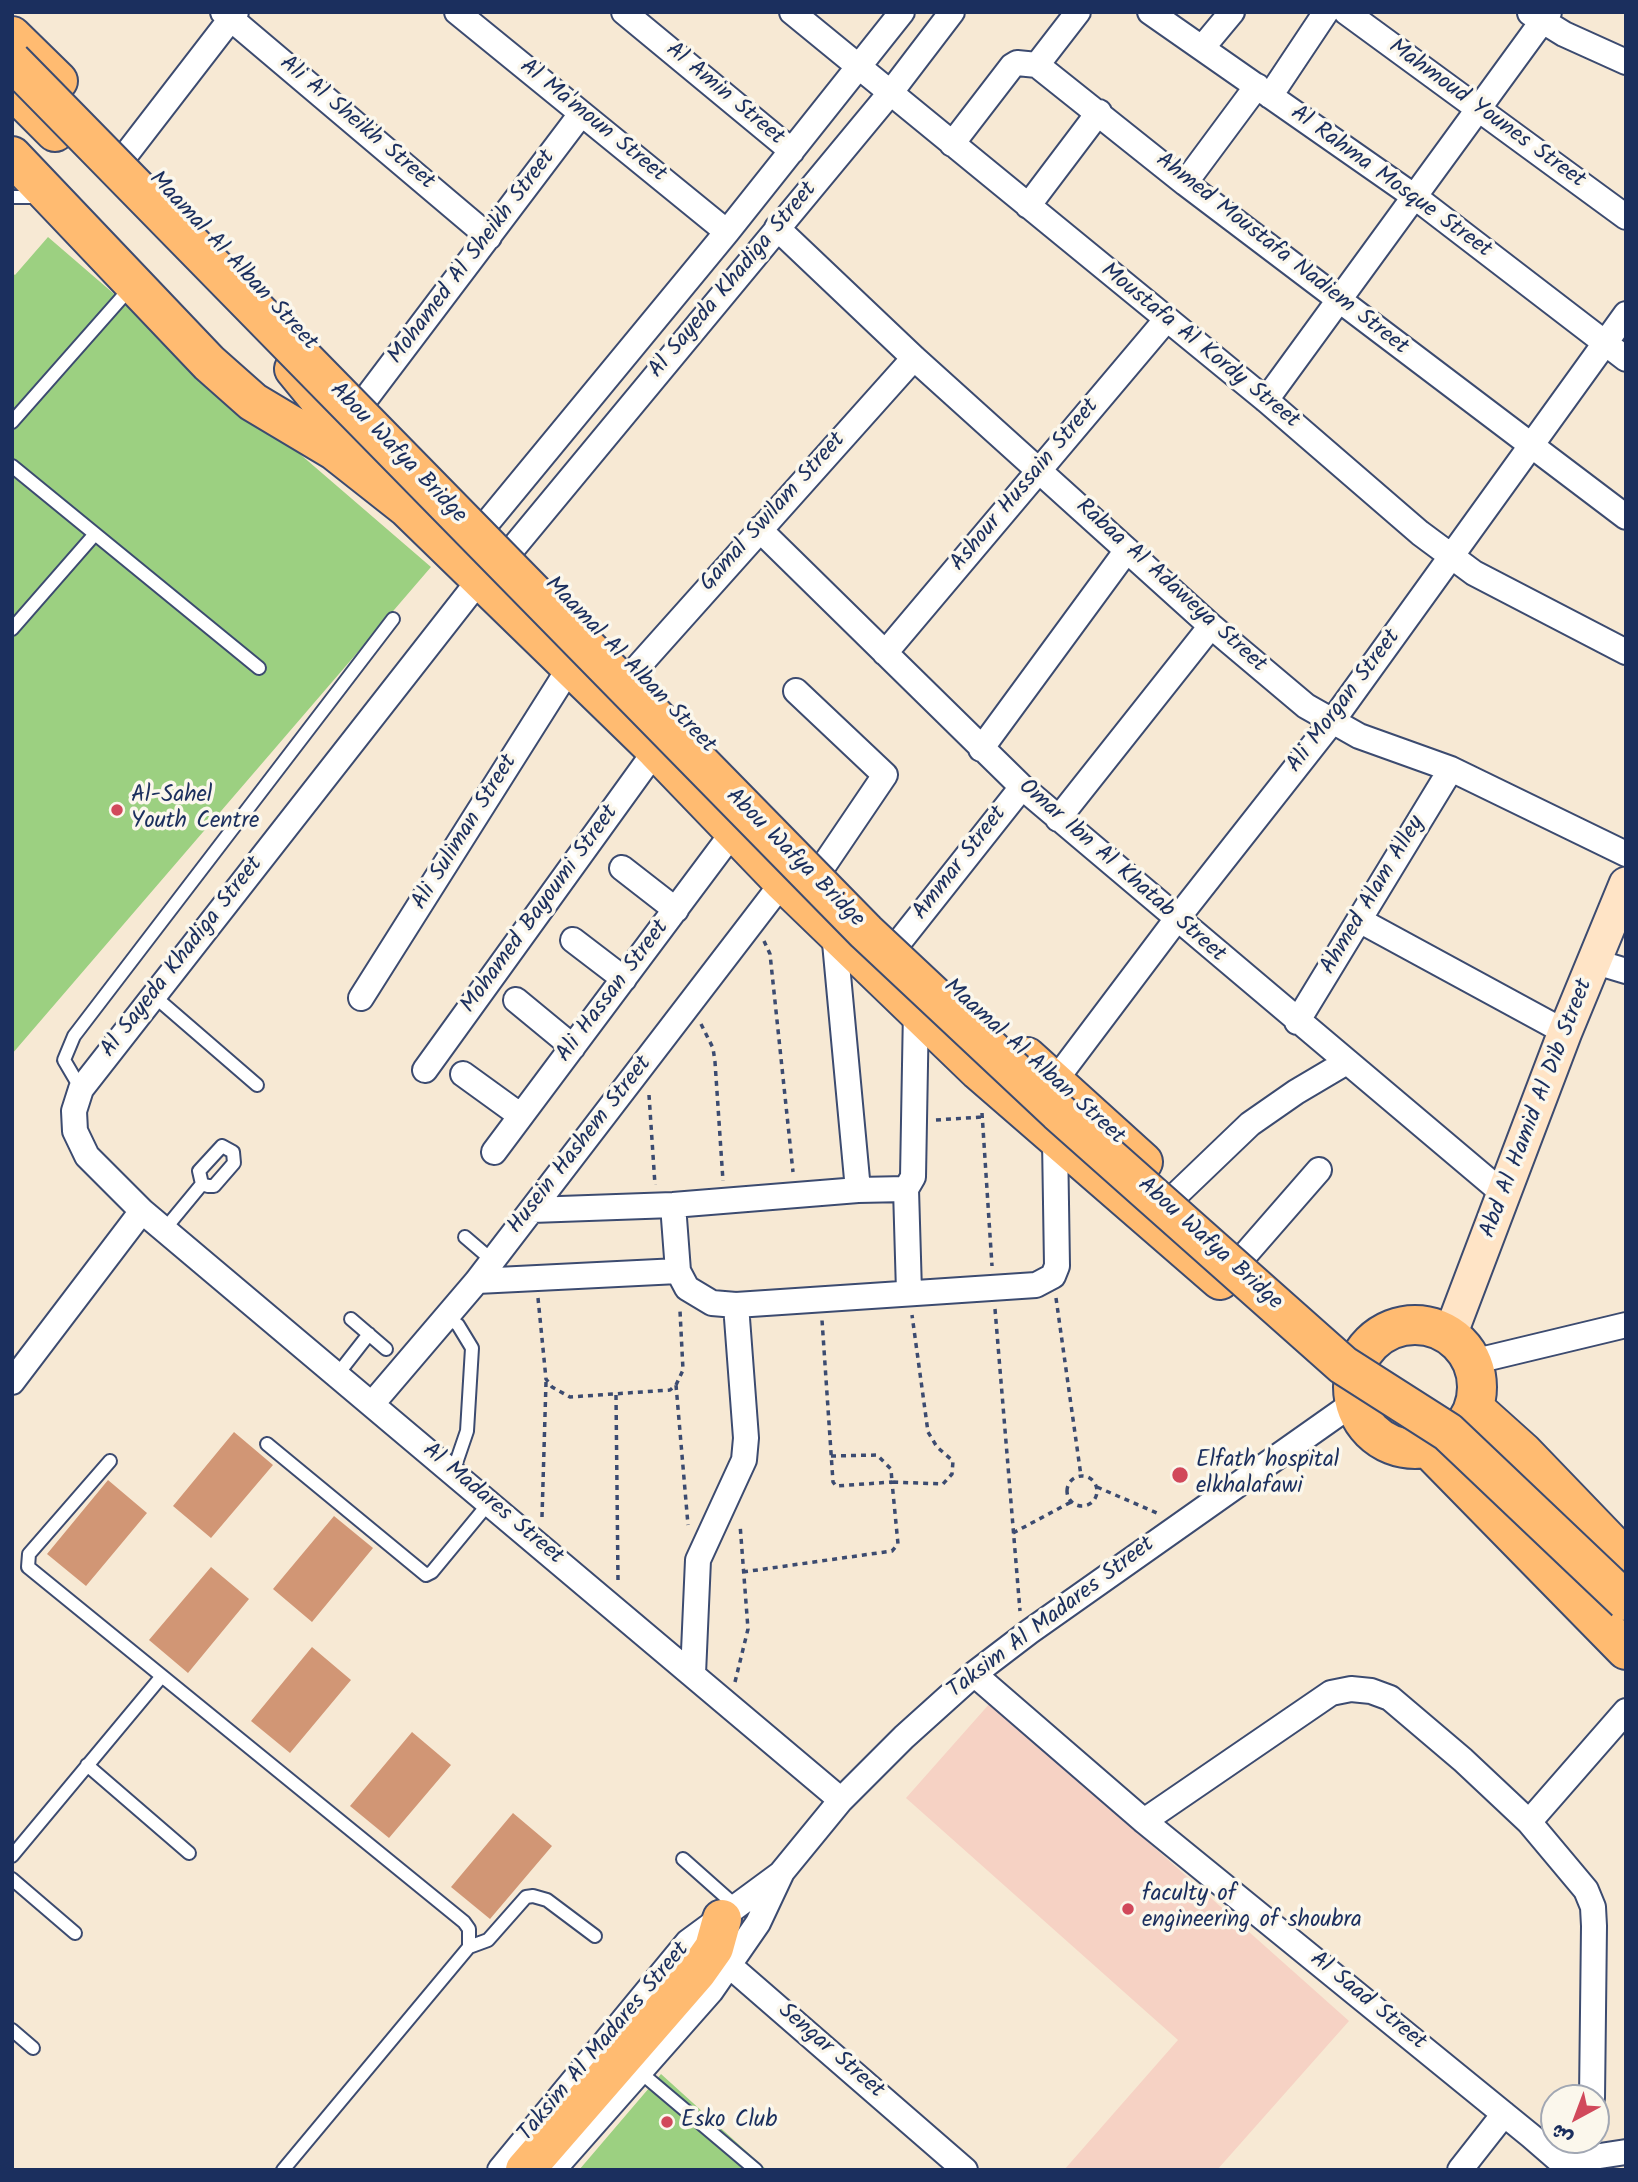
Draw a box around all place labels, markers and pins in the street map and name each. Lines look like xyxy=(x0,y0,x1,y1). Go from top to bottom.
place label: Al-Sahel Youth Centre xyxy=(131,783,259,837)
marker: Al-Sahel Youth Centre xyxy=(109,802,125,818)
place label: Elfath hospital elkhalafawi xyxy=(1196,1448,1339,1502)
marker: Elfath hospital elkhalafawi xyxy=(1170,1465,1190,1485)
place label: faculty of engineering of shoubra xyxy=(1142,1882,1362,1936)
marker: faculty of engineering of shoubra xyxy=(1120,1901,1136,1917)
place label: Esko Club xyxy=(681,2108,777,2136)
marker: Esko Club xyxy=(659,2114,675,2130)

